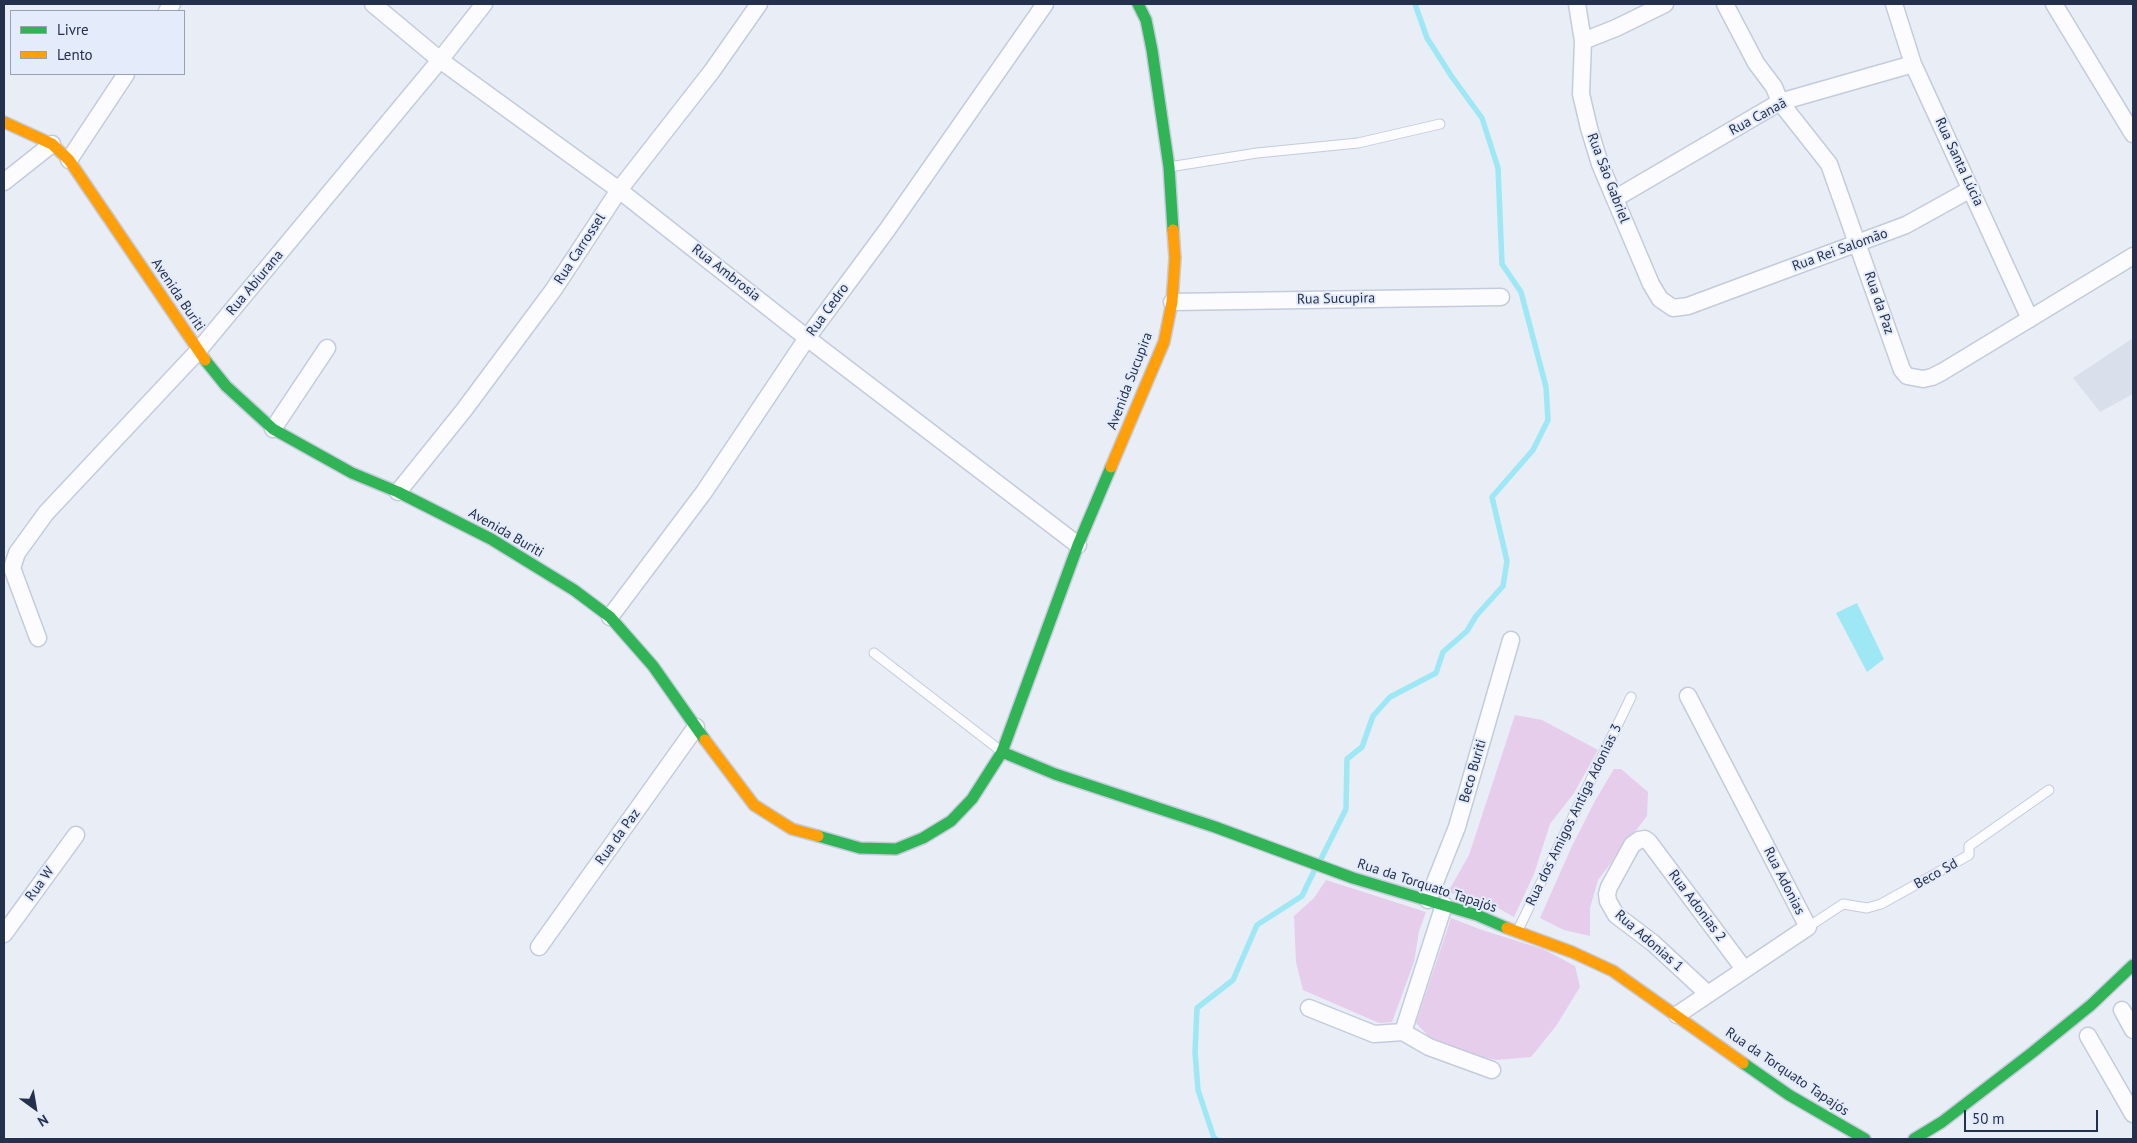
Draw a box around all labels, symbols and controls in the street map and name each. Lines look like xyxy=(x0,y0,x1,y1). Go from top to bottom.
legend xyxy=(10,10,185,75)
text: Livre xyxy=(57,20,89,39)
text: Lento xyxy=(57,45,93,64)
street label: Rua Canaã xyxy=(1726,95,1790,139)
street label: Rua Santa Lúcia xyxy=(1931,115,1987,209)
street label: Rua São Gabriel xyxy=(1583,131,1633,225)
street label: Rua Carrossel xyxy=(551,210,609,288)
street label: Rua Rei Salomão xyxy=(1790,225,1890,275)
street label: Rua Ambrosia xyxy=(688,241,764,305)
street label: Rua Abíurana xyxy=(223,247,287,319)
street label: Avenida Buriti xyxy=(148,256,208,334)
street label: Rua da Paz xyxy=(1860,269,1898,337)
street label: Rua Cedro xyxy=(803,280,853,340)
street label: Rua Sucupira xyxy=(1297,290,1375,308)
street label: Avenida Sucupira xyxy=(1104,330,1156,432)
street label: Avenida Buriti xyxy=(466,505,546,561)
street label: Rua dos Amigos Antiga Adonias 3 xyxy=(1523,721,1625,909)
street label: Beco Buriti xyxy=(1456,737,1490,805)
street label: Rua da Paz xyxy=(592,806,644,868)
street label: Rua Adonias xyxy=(1760,844,1808,918)
street label: Beco Sd xyxy=(1911,855,1961,893)
street label: Rua da Torquato Tapajós xyxy=(1355,856,1499,916)
street label: Rua W xyxy=(22,864,58,904)
street label: Rua Adonias 2 xyxy=(1665,867,1729,945)
street label: Rua Adonias 1 xyxy=(1611,907,1687,975)
street label: Rua da Torquato Tapajós xyxy=(1722,1024,1852,1120)
north arrow xyxy=(10,1083,60,1133)
scale bar xyxy=(1967,1100,2101,1132)
text: 50 m xyxy=(1972,1109,2005,1128)
text: N xyxy=(34,1111,52,1131)

